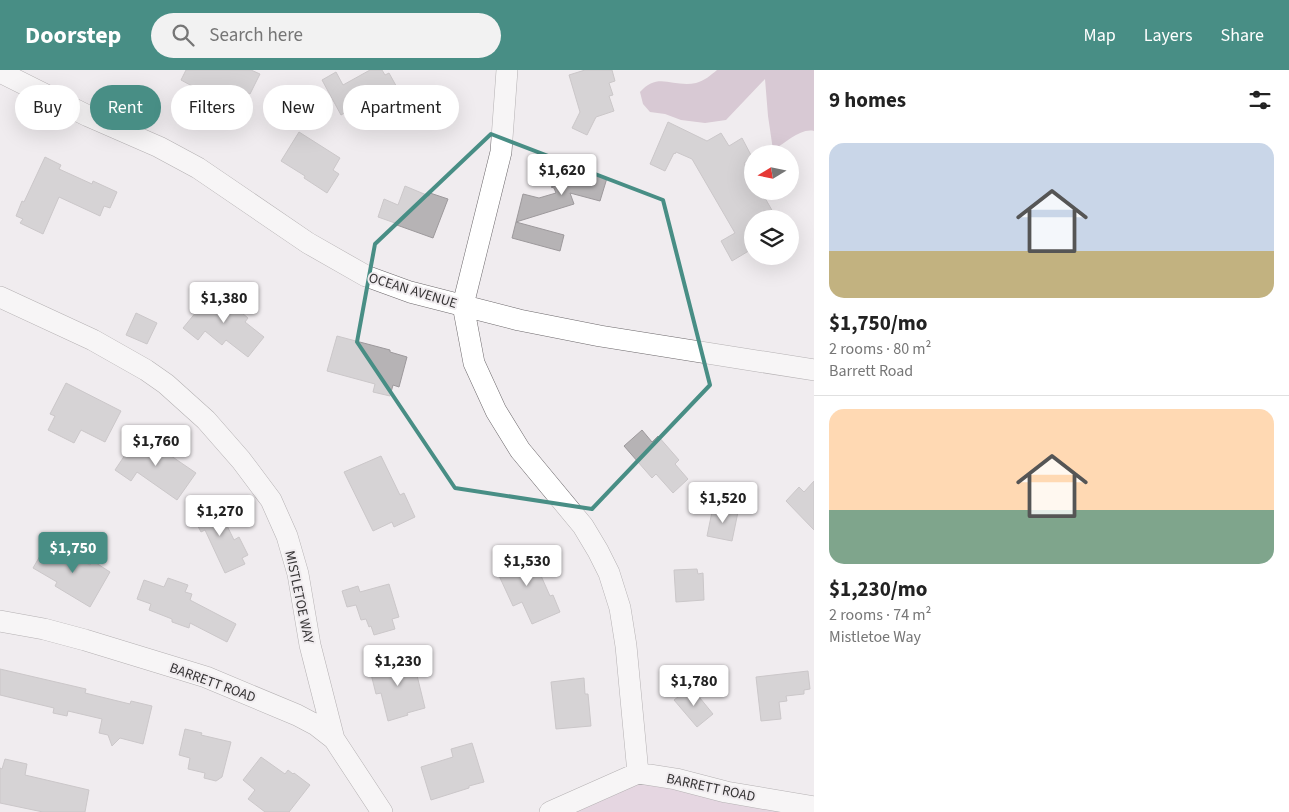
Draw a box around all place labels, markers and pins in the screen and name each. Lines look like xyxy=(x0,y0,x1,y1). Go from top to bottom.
pin: $1,620 xyxy=(521,154,603,196)
pin: $1,380 xyxy=(183,282,265,324)
pin: $1,760 xyxy=(115,424,197,467)
pin: $1,520 xyxy=(682,482,764,524)
pin: $1,270 xyxy=(179,494,261,537)
pin: $1,750 xyxy=(32,532,114,574)
pin: $1,530 xyxy=(486,544,568,587)
pin: $1,230 xyxy=(357,644,439,687)
pin: $1,780 xyxy=(653,664,735,707)

